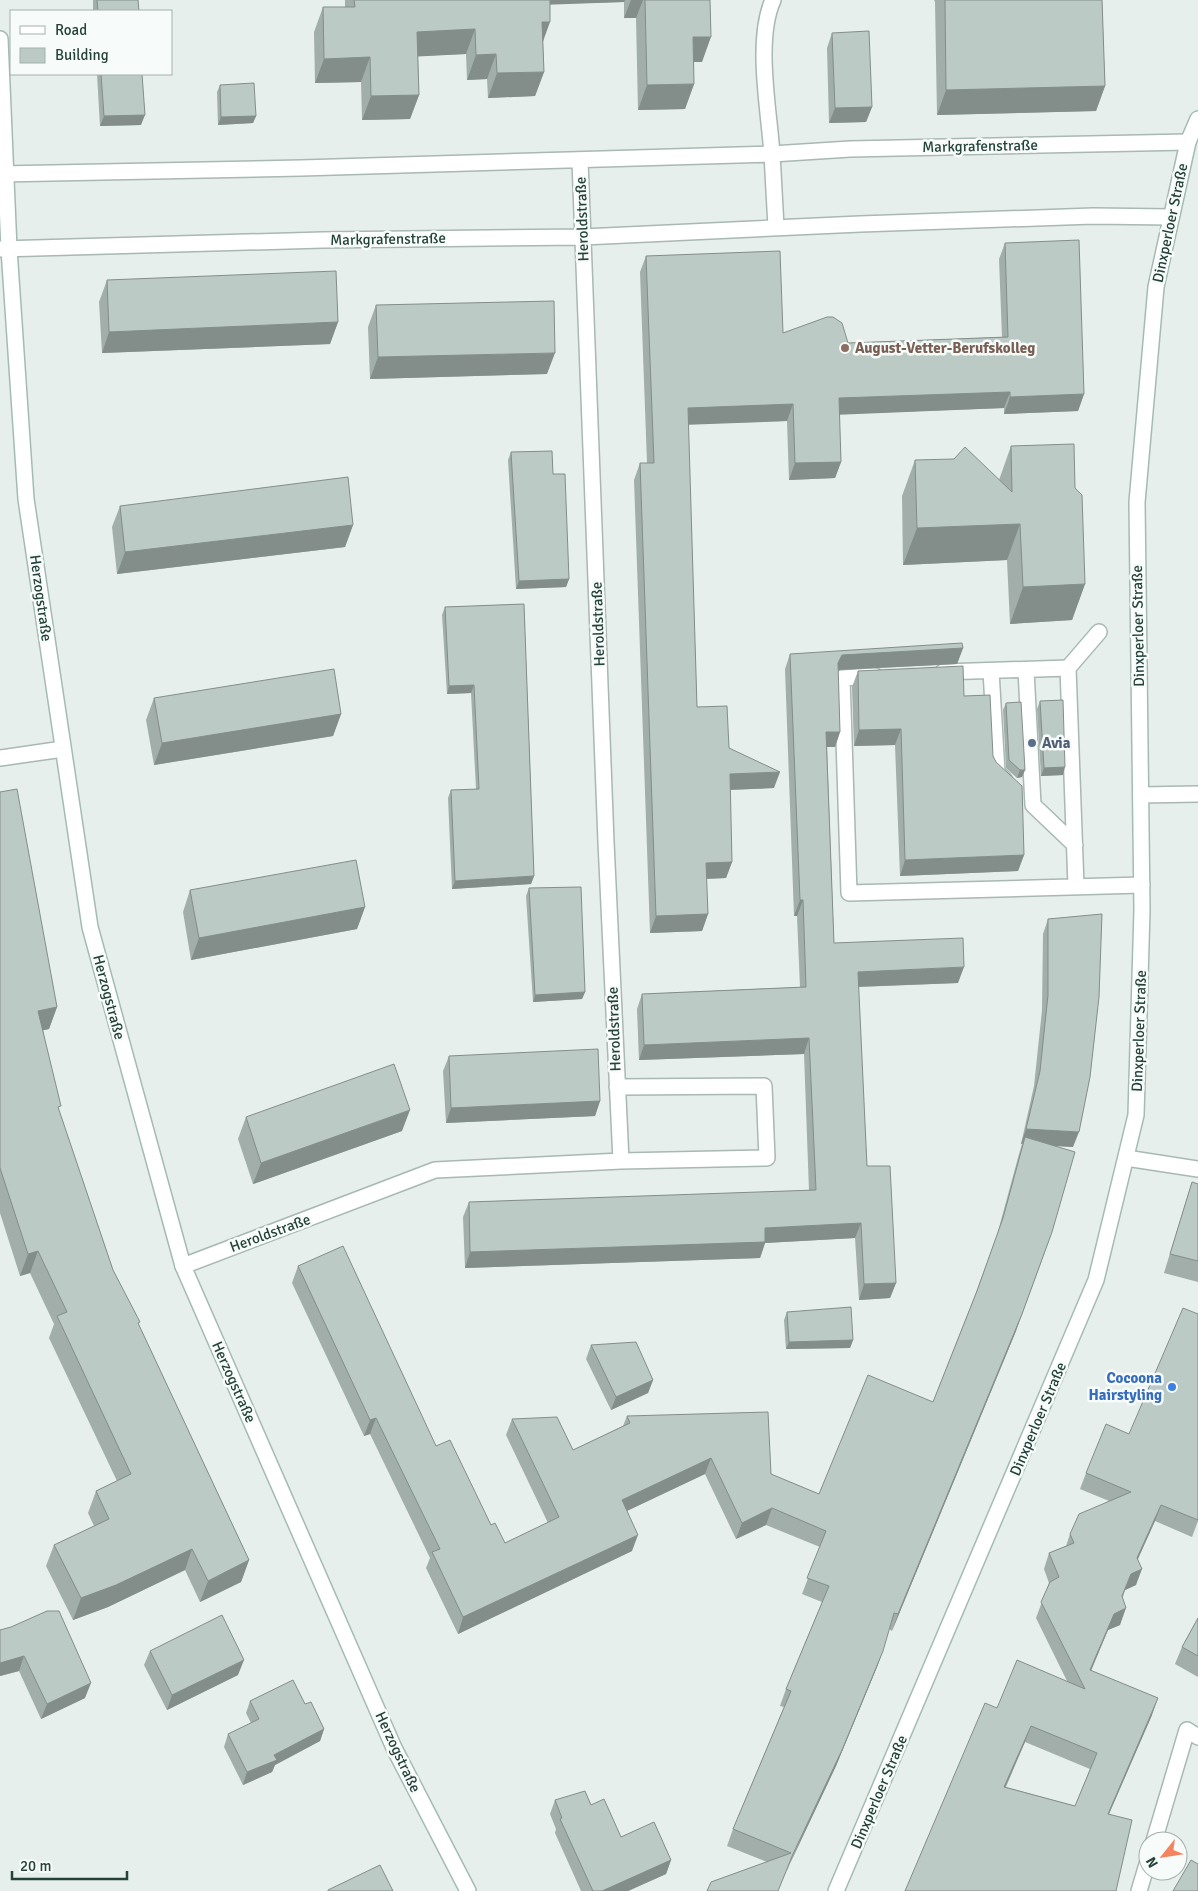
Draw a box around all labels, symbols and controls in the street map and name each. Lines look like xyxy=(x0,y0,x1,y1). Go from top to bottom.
legend xyxy=(10,10,172,75)
text: Road xyxy=(55,21,87,39)
text: Building xyxy=(55,46,109,64)
street label: Markgrafenstraße xyxy=(922,136,1038,156)
street label: Dinxperloer Straße xyxy=(1149,162,1191,284)
street label: Heroldstraße xyxy=(572,176,592,262)
street label: Markgrafenstraße xyxy=(330,229,446,249)
place label: August-Vetter-Berufskolleg xyxy=(855,339,1035,357)
marker: August-Vetter-Berufskolleg xyxy=(839,342,851,354)
street label: Herzogstraße xyxy=(26,554,56,642)
street label: Dinxperloer Straße xyxy=(1128,565,1148,687)
street label: Heroldstraße xyxy=(588,581,608,667)
place label: Avia xyxy=(1042,734,1071,752)
marker: Avia xyxy=(1026,737,1038,749)
street label: Herzogstraße xyxy=(89,953,129,1041)
street label: Dinxperloer Straße xyxy=(1128,970,1150,1092)
street label: Heroldstraße xyxy=(604,986,624,1072)
street label: Heroldstraße xyxy=(227,1210,313,1256)
street label: Herzogstraße xyxy=(208,1339,260,1425)
street label: Dinxperloer Straße xyxy=(1006,1359,1070,1479)
place label: Cocoona Hairstyling xyxy=(1088,1369,1162,1404)
marker: Cocoona Hairstyling xyxy=(1166,1381,1178,1393)
street label: Herzogstraße xyxy=(371,1709,425,1795)
street label: Dinxperloer Straße xyxy=(847,1732,911,1852)
north arrow xyxy=(1138,1831,1188,1881)
scale bar xyxy=(12,1848,128,1880)
text: N xyxy=(1142,1854,1162,1871)
text: 20 m xyxy=(20,1857,51,1875)

